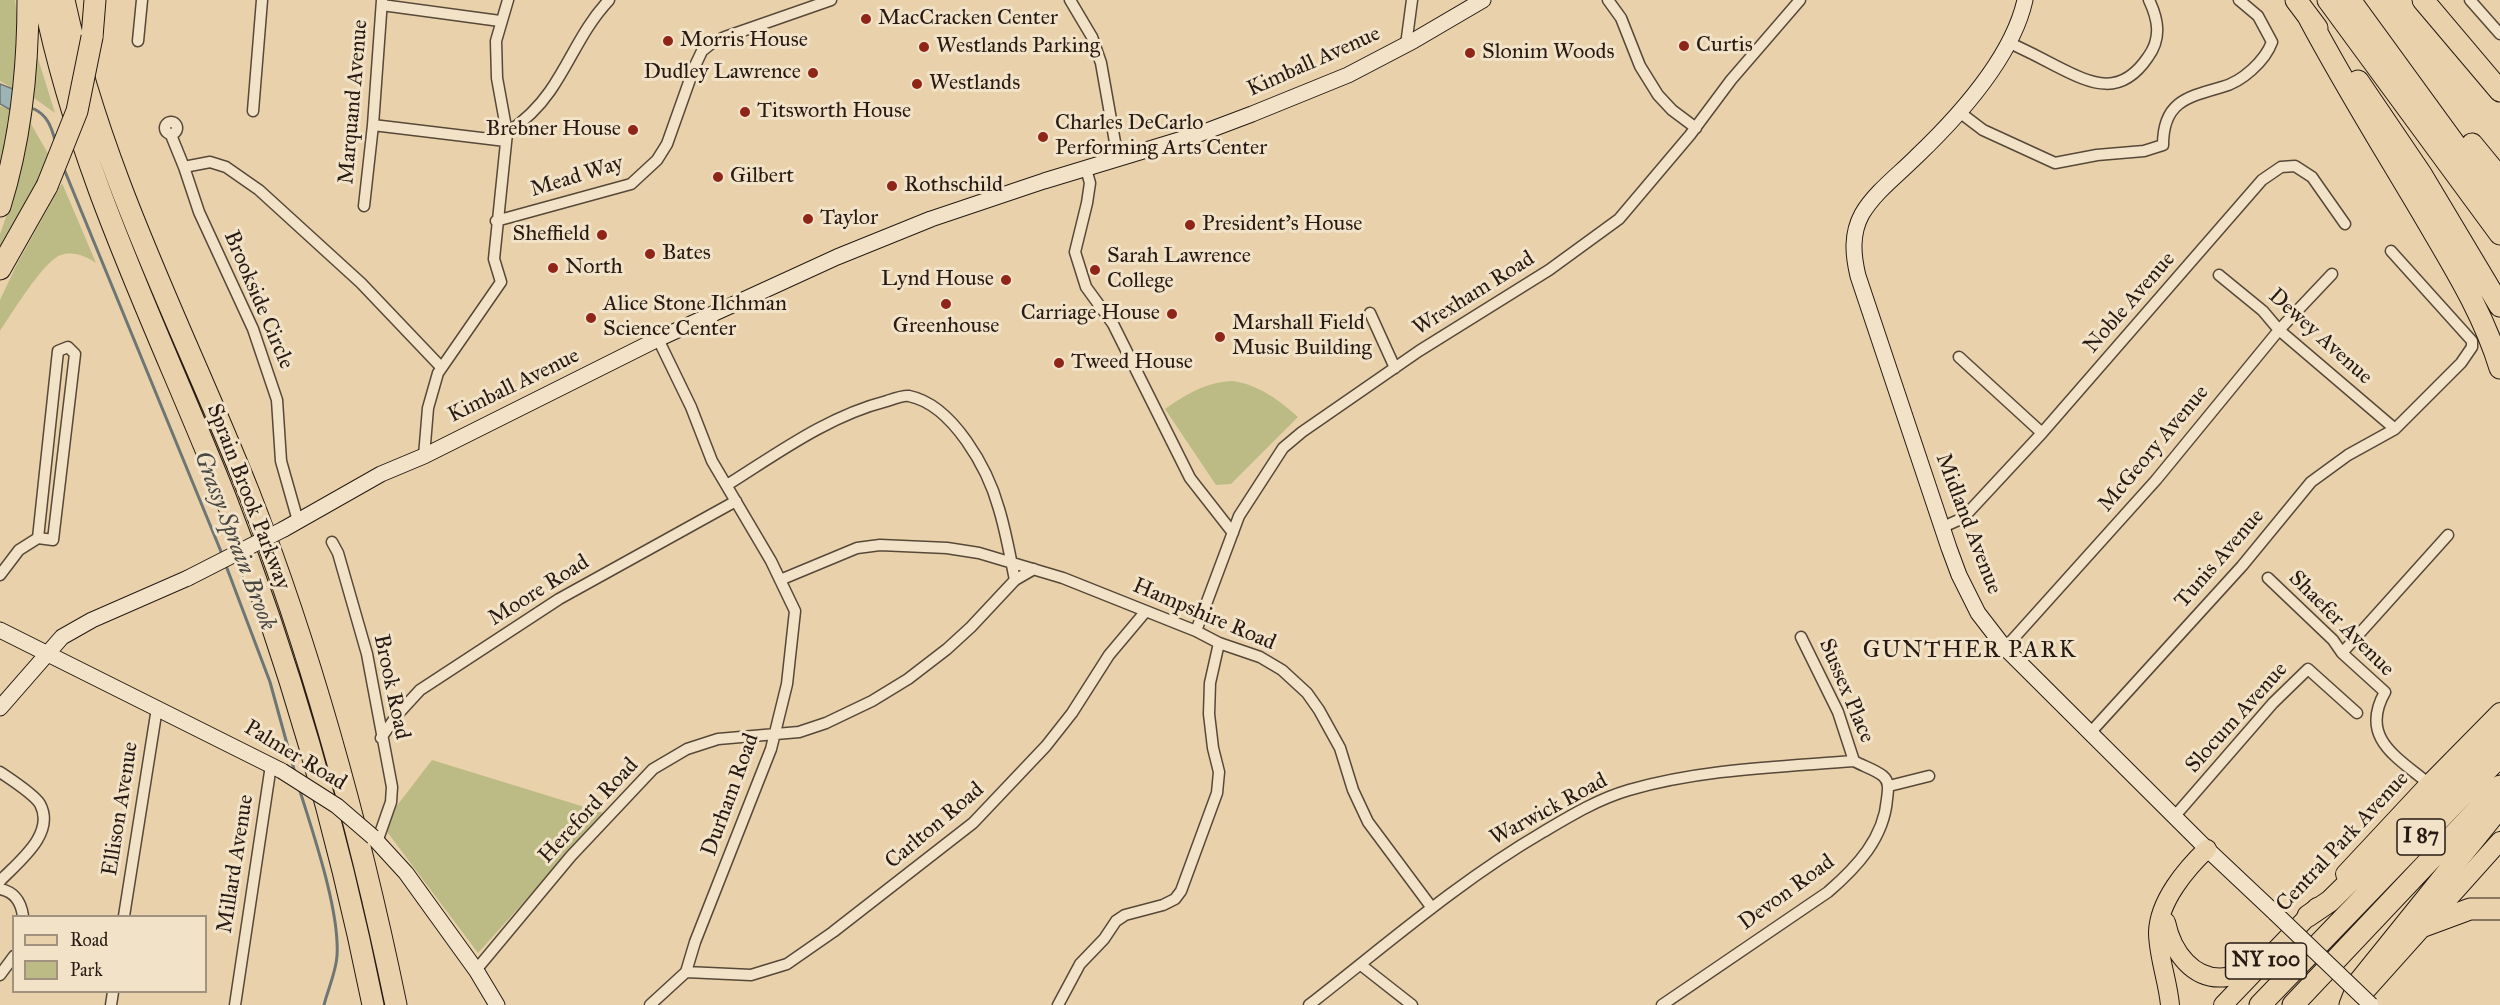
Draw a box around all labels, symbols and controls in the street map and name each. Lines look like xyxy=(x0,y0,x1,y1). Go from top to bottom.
place label: MacCracken Center xyxy=(878,6,1058,32)
marker: MacCracken Center xyxy=(859,12,873,26)
street label: Marquand Avenue xyxy=(334,18,374,186)
street label: Kimball Avenue xyxy=(1243,21,1385,103)
place label: Morris House xyxy=(680,28,808,54)
place label: Curtis xyxy=(1696,33,1753,59)
marker: Morris House xyxy=(661,34,675,48)
place label: Westlands Parking xyxy=(936,34,1100,60)
marker: Curtis xyxy=(1677,39,1691,53)
marker: Westlands Parking xyxy=(917,40,931,54)
place label: Slonim Woods xyxy=(1482,40,1614,66)
marker: Slonim Woods xyxy=(1463,46,1477,60)
place label: Dudley Lawrence xyxy=(643,60,801,86)
marker: Dudley Lawrence xyxy=(806,66,820,80)
place label: Westlands xyxy=(929,71,1020,97)
marker: Westlands xyxy=(910,77,924,91)
place label: Titsworth House xyxy=(757,99,911,125)
marker: Titsworth House xyxy=(738,105,752,119)
place label: Charles DeCarlo Performing Arts Center xyxy=(1055,111,1267,162)
place label: Brebner House xyxy=(486,117,621,143)
marker: Brebner House xyxy=(626,123,640,137)
marker: Charles DeCarlo Performing Arts Center xyxy=(1036,130,1050,144)
street label: Mead Way xyxy=(527,150,627,204)
place label: Gilbert xyxy=(730,164,794,190)
marker: Gilbert xyxy=(711,170,725,184)
place label: Rothschild xyxy=(904,173,1003,199)
marker: Rothschild xyxy=(885,179,899,193)
place label: Taylor xyxy=(820,206,878,232)
marker: Taylor xyxy=(801,212,815,226)
place label: President's House xyxy=(1202,212,1363,238)
marker: President's House xyxy=(1183,218,1197,232)
place label: Sheffield xyxy=(513,222,590,248)
street label: Brookside Circle xyxy=(217,227,299,373)
marker: Sheffield xyxy=(595,228,609,242)
place label: Bates xyxy=(662,241,711,267)
place label: Sarah Lawrence College xyxy=(1107,244,1251,296)
street label: Wrexham Road xyxy=(1408,246,1540,342)
marker: Bates xyxy=(643,247,657,261)
street label: Noble Avenue xyxy=(2079,247,2181,359)
place label: North xyxy=(565,255,623,281)
marker: North xyxy=(546,261,560,275)
marker: Sarah Lawrence College xyxy=(1088,263,1102,277)
place label: Lynd House xyxy=(881,267,994,293)
marker: Lynd House xyxy=(999,273,1013,287)
street label: Dewey Avenue xyxy=(2263,283,2377,391)
place label: Alice Stone Ilchman Science Center xyxy=(603,292,787,344)
marker: Greenhouse xyxy=(939,297,953,311)
place label: Carriage House xyxy=(1021,301,1160,327)
marker: Carriage House xyxy=(1165,307,1179,321)
marker: Alice Stone Ilchman Science Center xyxy=(584,311,598,325)
place label: Marshall Field Music Building xyxy=(1232,311,1372,362)
place label: Greenhouse xyxy=(893,314,999,340)
marker: Marshall Field Music Building xyxy=(1213,330,1227,344)
street label: Kimball Avenue xyxy=(444,343,584,429)
place label: Tweed House xyxy=(1071,350,1193,376)
marker: Tweed House xyxy=(1052,356,1066,370)
street label: McGeory Avenue xyxy=(2093,380,2215,518)
street label: Sprain Brook Parkway xyxy=(200,400,296,594)
water label: Grassy Sprain Brook xyxy=(187,447,281,635)
street label: Midland Avenue xyxy=(1929,450,2007,598)
street label: Tunis Avenue xyxy=(2170,504,2270,614)
street label: Moore Road xyxy=(484,550,594,632)
street label: Shaefer Avenue xyxy=(2283,566,2399,682)
street label: Hampshire Road xyxy=(1128,573,1280,657)
street label: Brook Road xyxy=(367,632,415,742)
street label: Sussex Place xyxy=(1812,635,1880,747)
district label: GUNTHER PARK xyxy=(1863,637,2077,665)
street label: Slocum Avenue xyxy=(2180,657,2294,779)
street label: Palmer Road xyxy=(239,715,351,797)
street label: Durham Road xyxy=(697,730,765,860)
street label: Ellison Avenue xyxy=(97,740,145,878)
street label: Hereford Road xyxy=(533,753,645,869)
street label: Central Park Avenue xyxy=(2271,766,2415,918)
street label: Warwick Road xyxy=(1486,768,1612,852)
street label: Carlton Road xyxy=(880,777,990,875)
street label: Millard Avenue xyxy=(212,793,260,935)
road number: I 87 xyxy=(2397,819,2445,855)
street label: Devon Road xyxy=(1734,850,1840,936)
legend xyxy=(12,915,207,993)
text: Road xyxy=(70,929,108,951)
road number: NY 100 xyxy=(2226,943,2306,979)
text: Park xyxy=(70,959,103,981)

